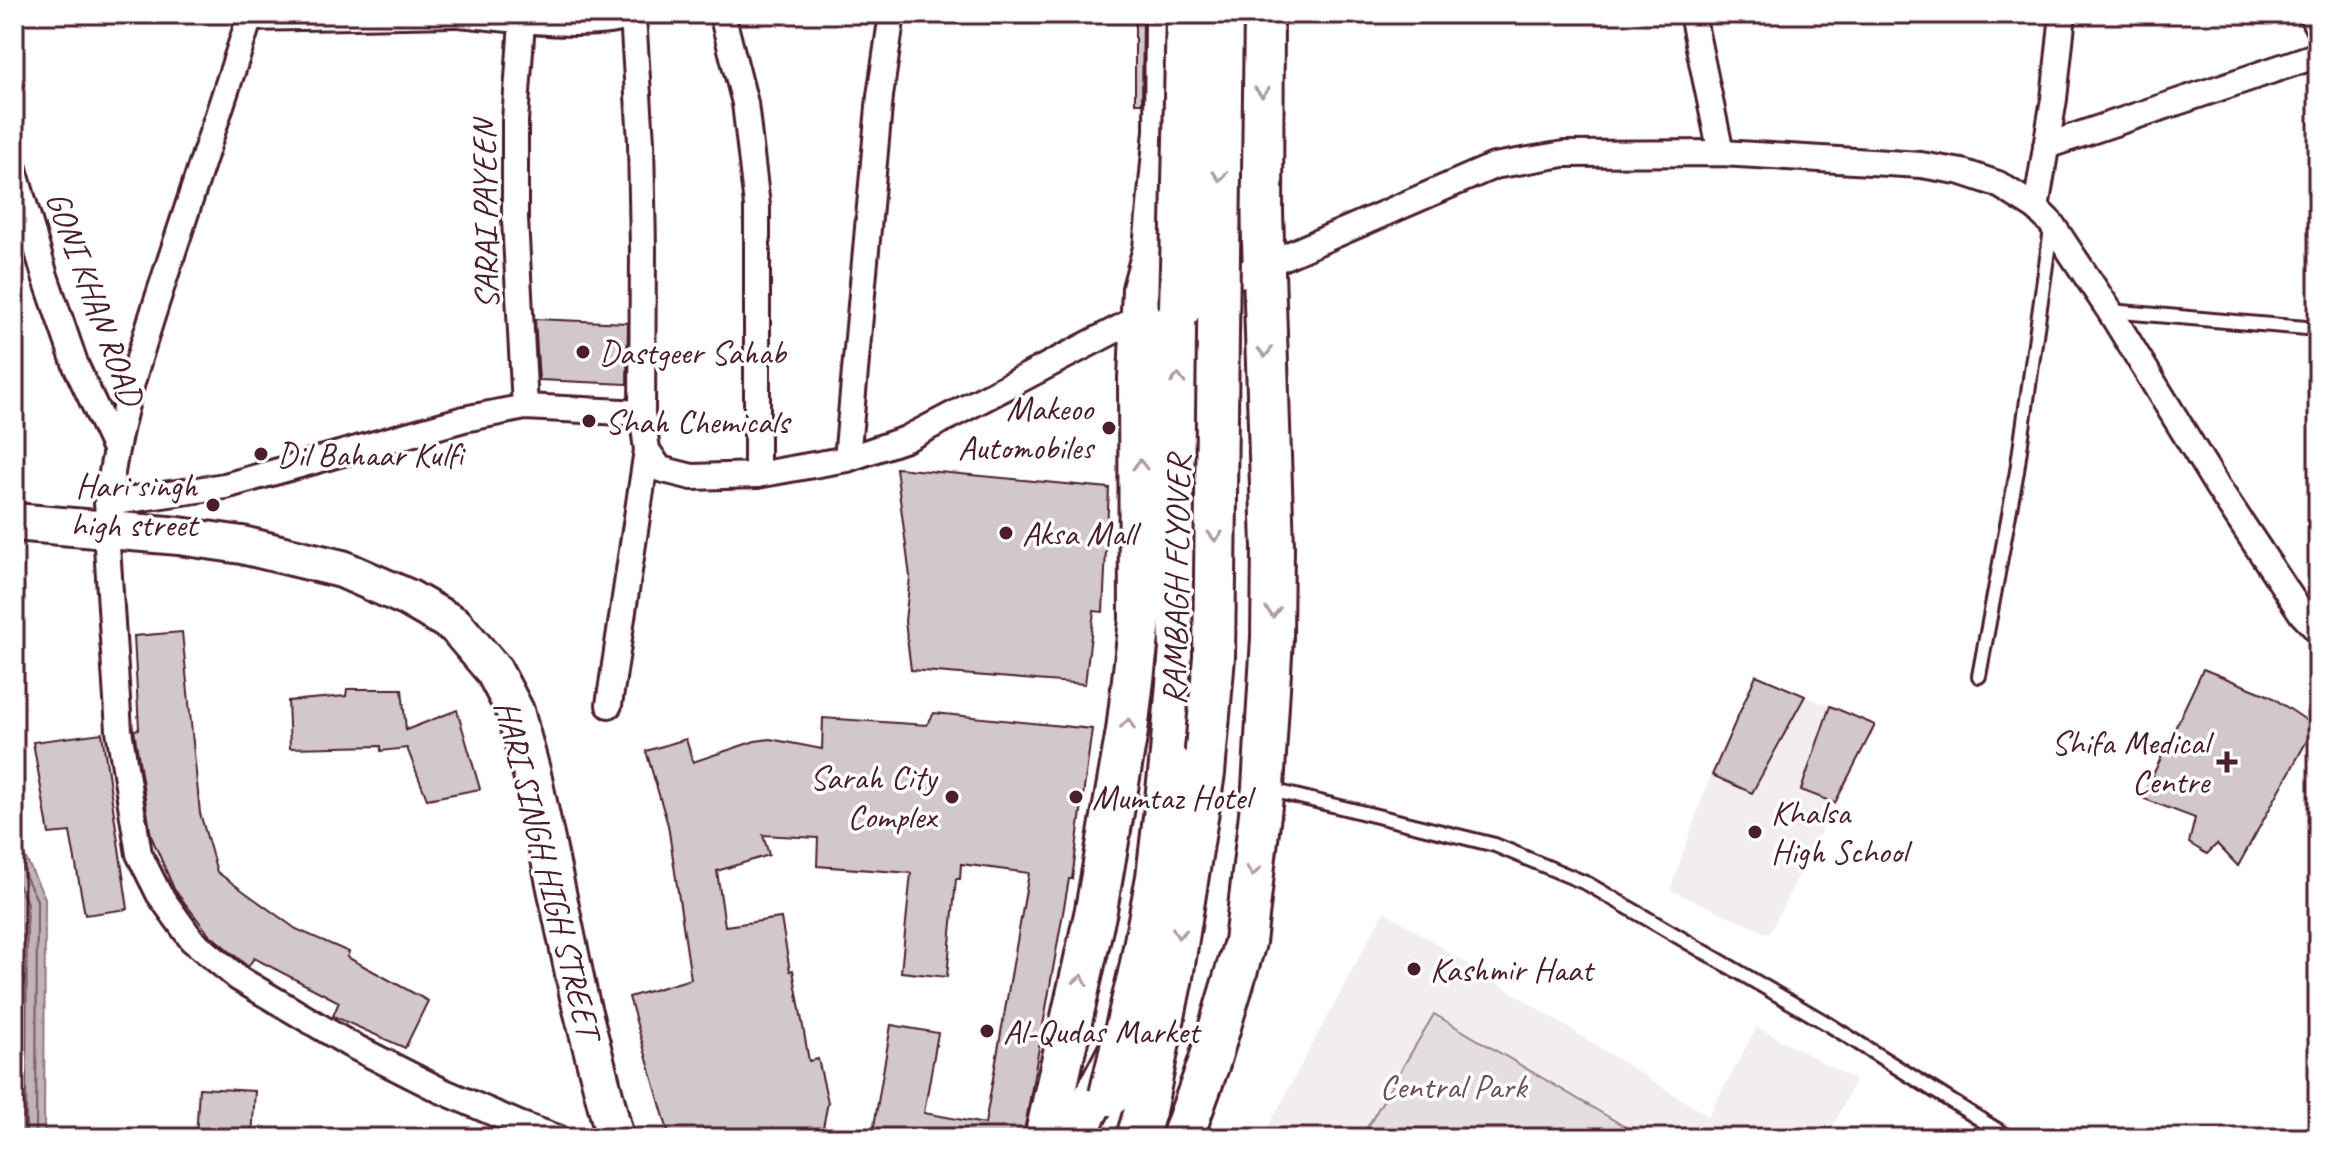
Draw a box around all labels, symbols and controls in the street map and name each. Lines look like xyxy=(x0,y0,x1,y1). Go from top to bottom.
one-way arrow xyxy=(1253,86,1271,99)
street label: SARAI PAYEEN xyxy=(462,116,508,310)
one-way arrow xyxy=(1211,170,1229,183)
street label: GONI KHAN ROAD xyxy=(36,185,155,414)
place label: Dastgeer Sahab xyxy=(599,331,788,374)
marker: Dastgeer Sahab xyxy=(574,343,592,361)
one-way arrow xyxy=(1256,346,1274,359)
one-way arrow xyxy=(1170,372,1187,385)
place label: Makeoo Automobiles xyxy=(958,387,1095,469)
place label: Shah Chemicals xyxy=(605,400,792,443)
marker: Shah Chemicals xyxy=(580,412,598,430)
marker: Makeoo Automobiles xyxy=(1100,419,1118,437)
place label: Dil Bahaar Kulfi xyxy=(277,433,466,476)
marker: Dil Bahaar Kulfi xyxy=(252,445,270,463)
street label: RAMBAGH FLYOVER xyxy=(1152,451,1200,705)
one-way arrow xyxy=(1131,458,1149,471)
place label: Hari singh high street xyxy=(71,464,201,546)
marker: Hari singh high street xyxy=(204,496,222,514)
place label: Aksa Mall xyxy=(1022,512,1142,555)
marker: Aksa Mall xyxy=(997,524,1015,542)
one-way arrow xyxy=(1206,530,1224,543)
one-way arrow xyxy=(1264,606,1281,619)
street label: HARI SINGH HIGH STREET xyxy=(485,696,612,1048)
one-way arrow xyxy=(1119,718,1136,731)
place label: Shifa Medical Centre xyxy=(2051,721,2215,803)
marker: Shifa Medical Centre xyxy=(2216,751,2238,773)
place label: Sarah City Complex xyxy=(810,756,938,838)
place label: Mumtaz Hotel xyxy=(1092,776,1257,819)
marker: Sarah City Complex xyxy=(943,788,961,806)
marker: Mumtaz Hotel xyxy=(1067,788,1085,806)
place label: Khalsa High School xyxy=(1771,791,1914,873)
marker: Khalsa High School xyxy=(1746,823,1764,841)
one-way arrow xyxy=(1245,865,1262,878)
one-way arrow xyxy=(1171,926,1188,940)
place label: Kashmir Haat xyxy=(1430,948,1596,991)
marker: Kashmir Haat xyxy=(1405,960,1423,978)
one-way arrow xyxy=(1072,974,1089,988)
place label: Al-Qudas Market xyxy=(1003,1010,1203,1053)
marker: Al-Qudas Market xyxy=(978,1022,996,1040)
park label: Central Park xyxy=(1380,1065,1529,1108)

